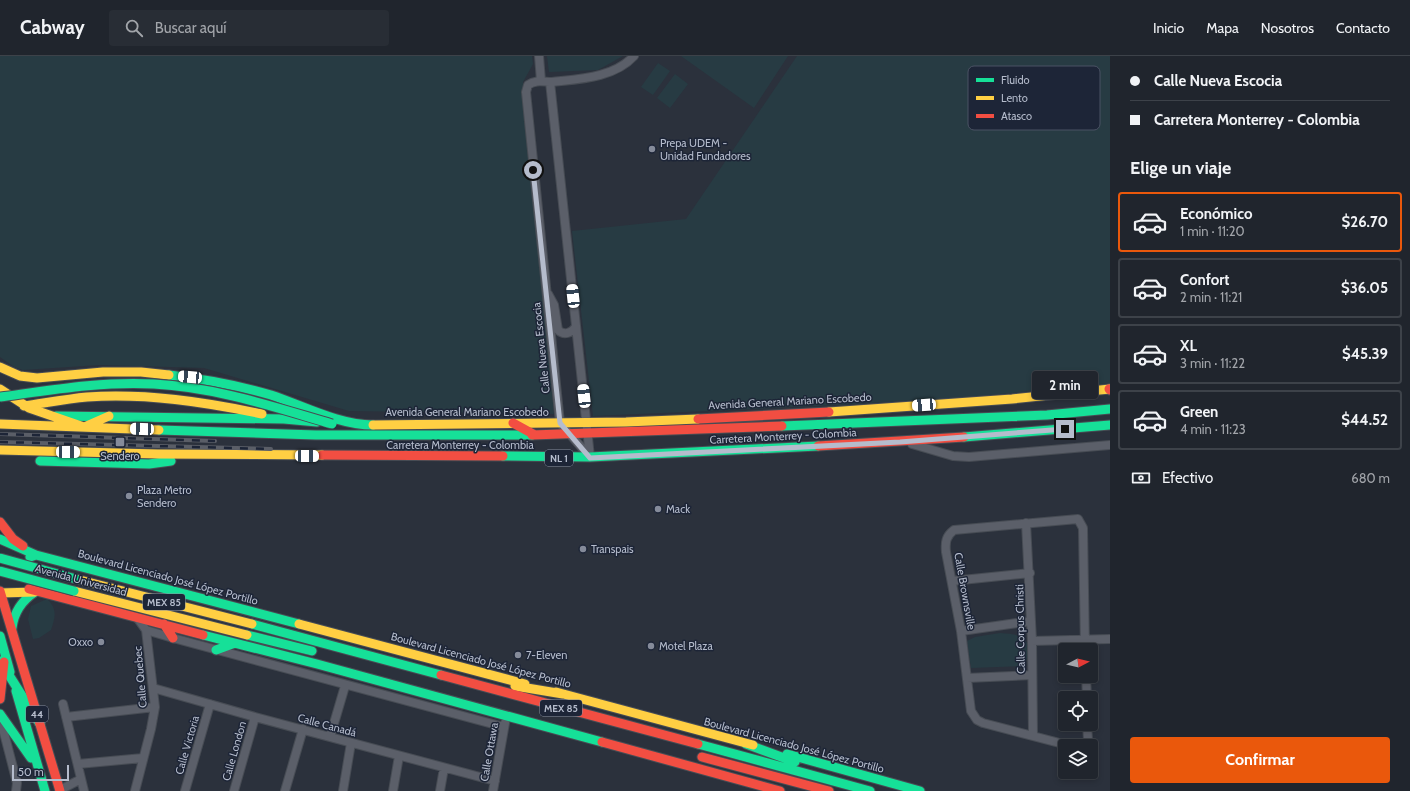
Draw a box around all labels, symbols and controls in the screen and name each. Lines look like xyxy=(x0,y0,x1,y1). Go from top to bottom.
search box xyxy=(109,10,389,46)
text: Cabway xyxy=(20,16,85,39)
icon: search xyxy=(123,17,145,39)
text: Buscar aquí xyxy=(155,19,226,37)
text: Inicio xyxy=(1153,19,1184,37)
text: Mapa xyxy=(1206,19,1239,37)
text: Nosotros xyxy=(1261,19,1314,37)
text: Contacto xyxy=(1336,19,1390,37)
legend xyxy=(968,66,1100,130)
text: Calle Nueva Escocia xyxy=(1154,72,1282,90)
text: Fluido xyxy=(1001,73,1030,87)
text: Lento xyxy=(1001,91,1028,105)
text: Atasco xyxy=(1001,109,1032,123)
text: Carretera Monterrey - Colombia xyxy=(1154,111,1360,129)
place label: Prepa UDEM - Unidad Fundadores xyxy=(660,136,751,163)
marker: Prepa UDEM - Unidad Fundadores xyxy=(647,144,657,154)
text: Elige un viaje xyxy=(1130,157,1231,179)
route start xyxy=(524,161,542,179)
icon: car xyxy=(1132,204,1168,240)
text: Económico xyxy=(1180,205,1252,223)
text: $26.70 xyxy=(1342,213,1388,231)
text: 1 min · 11:20 xyxy=(1180,223,1245,239)
icon: car xyxy=(1132,270,1168,306)
text: Confort xyxy=(1180,271,1229,289)
text: $36.05 xyxy=(1341,279,1388,297)
car xyxy=(566,283,580,309)
text: 2 min · 11:21 xyxy=(1180,289,1242,305)
street label: Calle Nueva Escocia xyxy=(529,301,553,394)
icon: car xyxy=(1132,336,1168,372)
text: XL xyxy=(1180,337,1197,355)
text: $45.39 xyxy=(1342,345,1388,363)
text: 3 min · 11:22 xyxy=(1180,355,1245,371)
car xyxy=(178,370,202,384)
callout: 2 min xyxy=(1032,371,1098,399)
text: 2 min xyxy=(1049,377,1081,393)
car xyxy=(577,383,591,409)
street label: Avenida General Mariano Escobedo xyxy=(708,390,872,412)
car xyxy=(912,398,936,412)
icon: car xyxy=(1132,402,1168,438)
text: Green xyxy=(1180,403,1218,421)
street label: Avenida General Mariano Escobedo xyxy=(385,405,549,419)
text: $44.52 xyxy=(1341,411,1388,429)
route end xyxy=(1056,420,1074,438)
text: 4 min · 11:23 xyxy=(1180,421,1246,437)
car xyxy=(130,423,154,435)
street label: Carretera Monterrey - Colombia xyxy=(709,425,858,447)
marker: Sendero xyxy=(114,436,126,448)
street label: Carretera Monterrey - Colombia xyxy=(386,438,534,452)
car xyxy=(56,446,80,458)
place label: Sendero xyxy=(100,449,140,463)
car xyxy=(295,450,319,462)
road number: NL 1 xyxy=(545,450,573,466)
icon: cash xyxy=(1130,467,1152,489)
text: Efectivo xyxy=(1162,469,1213,487)
text: 680 m xyxy=(1351,470,1390,486)
place label: Plaza Metro Sendero xyxy=(137,483,192,510)
marker: Plaza Metro Sendero xyxy=(124,491,134,501)
place label: Mack xyxy=(666,502,690,516)
marker: Mack xyxy=(653,504,663,514)
place label: Transpais xyxy=(591,542,634,556)
marker: Transpais xyxy=(578,544,588,554)
street label: Boulevard Licenciado José López Portillo xyxy=(76,546,260,608)
street label: Calle Brownsville xyxy=(951,551,979,631)
street label: Avenida Universidad xyxy=(33,561,129,599)
street label: Calle Corpus Christi xyxy=(1012,584,1028,674)
road number: MEX 85 xyxy=(143,594,185,610)
street label: Boulevard Licenciado José López Portillo xyxy=(389,629,573,691)
place label: Oxxo xyxy=(68,635,93,649)
marker: Oxxo xyxy=(96,637,106,647)
place label: Motel Plaza xyxy=(659,639,713,653)
marker: Motel Plaza xyxy=(646,641,656,651)
north arrow xyxy=(1058,643,1098,683)
map controls xyxy=(1058,643,1098,779)
street label: Calle Quebec xyxy=(130,646,150,708)
place label: 7-Eleven xyxy=(526,648,567,662)
marker: 7-Eleven xyxy=(513,650,523,660)
button: locate xyxy=(1058,691,1098,731)
road number: MEX 85 xyxy=(540,700,582,716)
road number: 44 xyxy=(26,706,48,722)
street label: Calle Canadá xyxy=(296,710,359,740)
street label: Calle Victoria xyxy=(172,713,202,776)
street label: Boulevard Licenciado José López Portillo xyxy=(702,714,886,776)
street label: Calle London xyxy=(219,720,249,782)
street label: Calle Ottawa xyxy=(477,721,501,783)
button: Confirmar xyxy=(1130,737,1390,783)
button: layers xyxy=(1058,739,1098,779)
scale bar xyxy=(12,763,69,782)
text: 50 m xyxy=(18,765,44,779)

